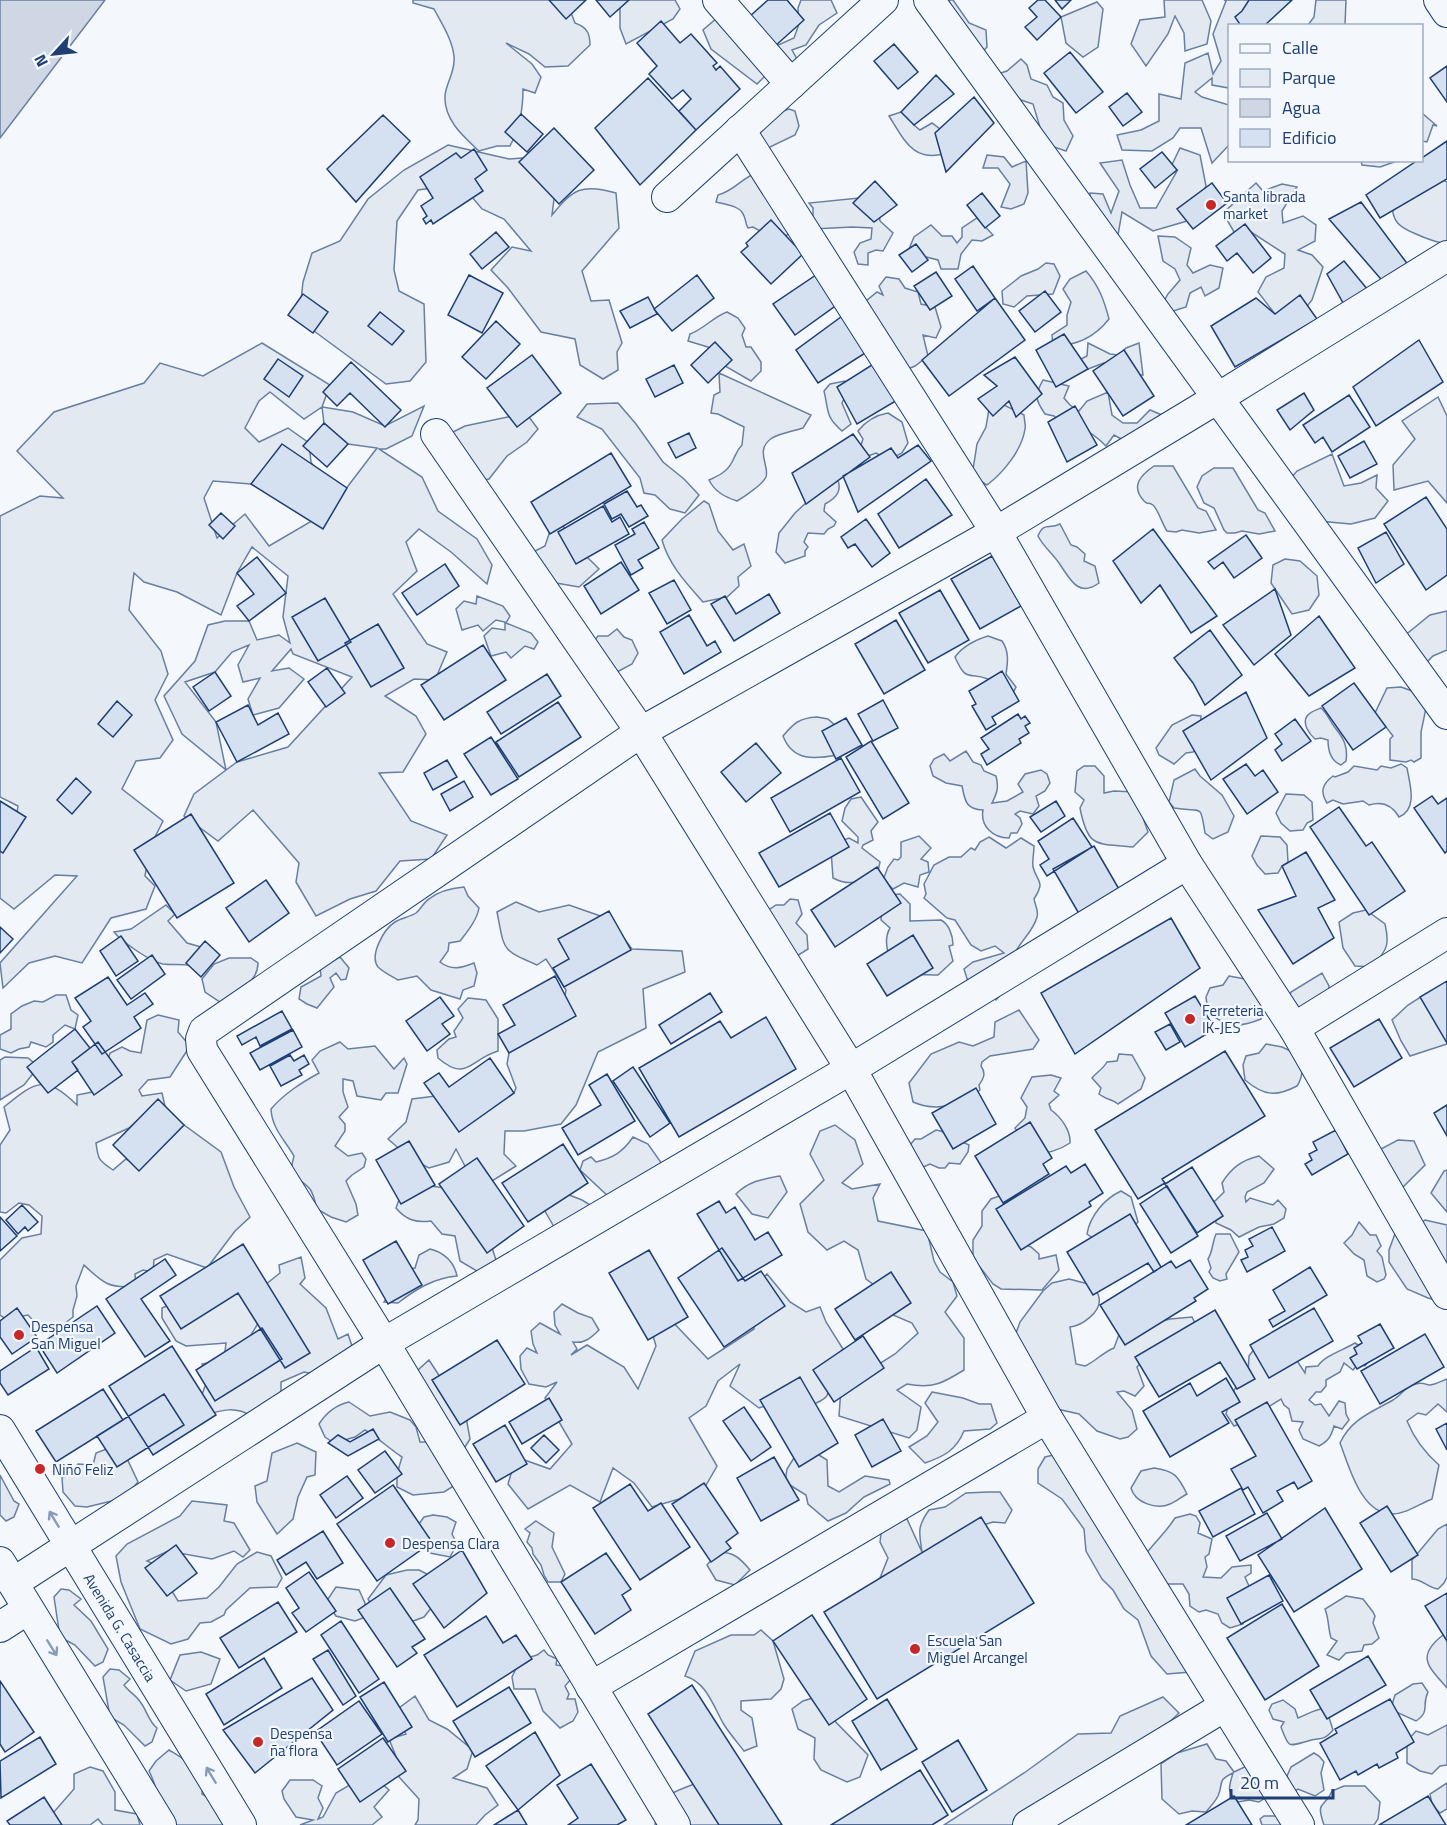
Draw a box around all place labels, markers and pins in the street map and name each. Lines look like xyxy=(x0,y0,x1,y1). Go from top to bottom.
place label: Santa librada market xyxy=(1223,185,1306,225)
marker: Santa librada market xyxy=(1204,198,1218,212)
place label: Ferreteria IK-JES xyxy=(1202,999,1264,1039)
marker: Ferreteria IK-JES xyxy=(1183,1012,1197,1026)
place label: Despensa San Miguel xyxy=(31,1315,101,1355)
marker: Despensa San Miguel xyxy=(12,1328,26,1342)
place label: Niño Feliz xyxy=(52,1458,114,1481)
marker: Niño Feliz xyxy=(33,1462,47,1476)
place label: Despensa Clara xyxy=(402,1532,500,1555)
marker: Despensa Clara xyxy=(383,1536,397,1550)
place label: Escuela San Miguel Arcangel xyxy=(927,1629,1028,1669)
marker: Escuela San Miguel Arcangel xyxy=(908,1642,922,1656)
place label: Despensa ña flora xyxy=(270,1722,333,1762)
marker: Despensa ña flora xyxy=(251,1735,265,1749)

